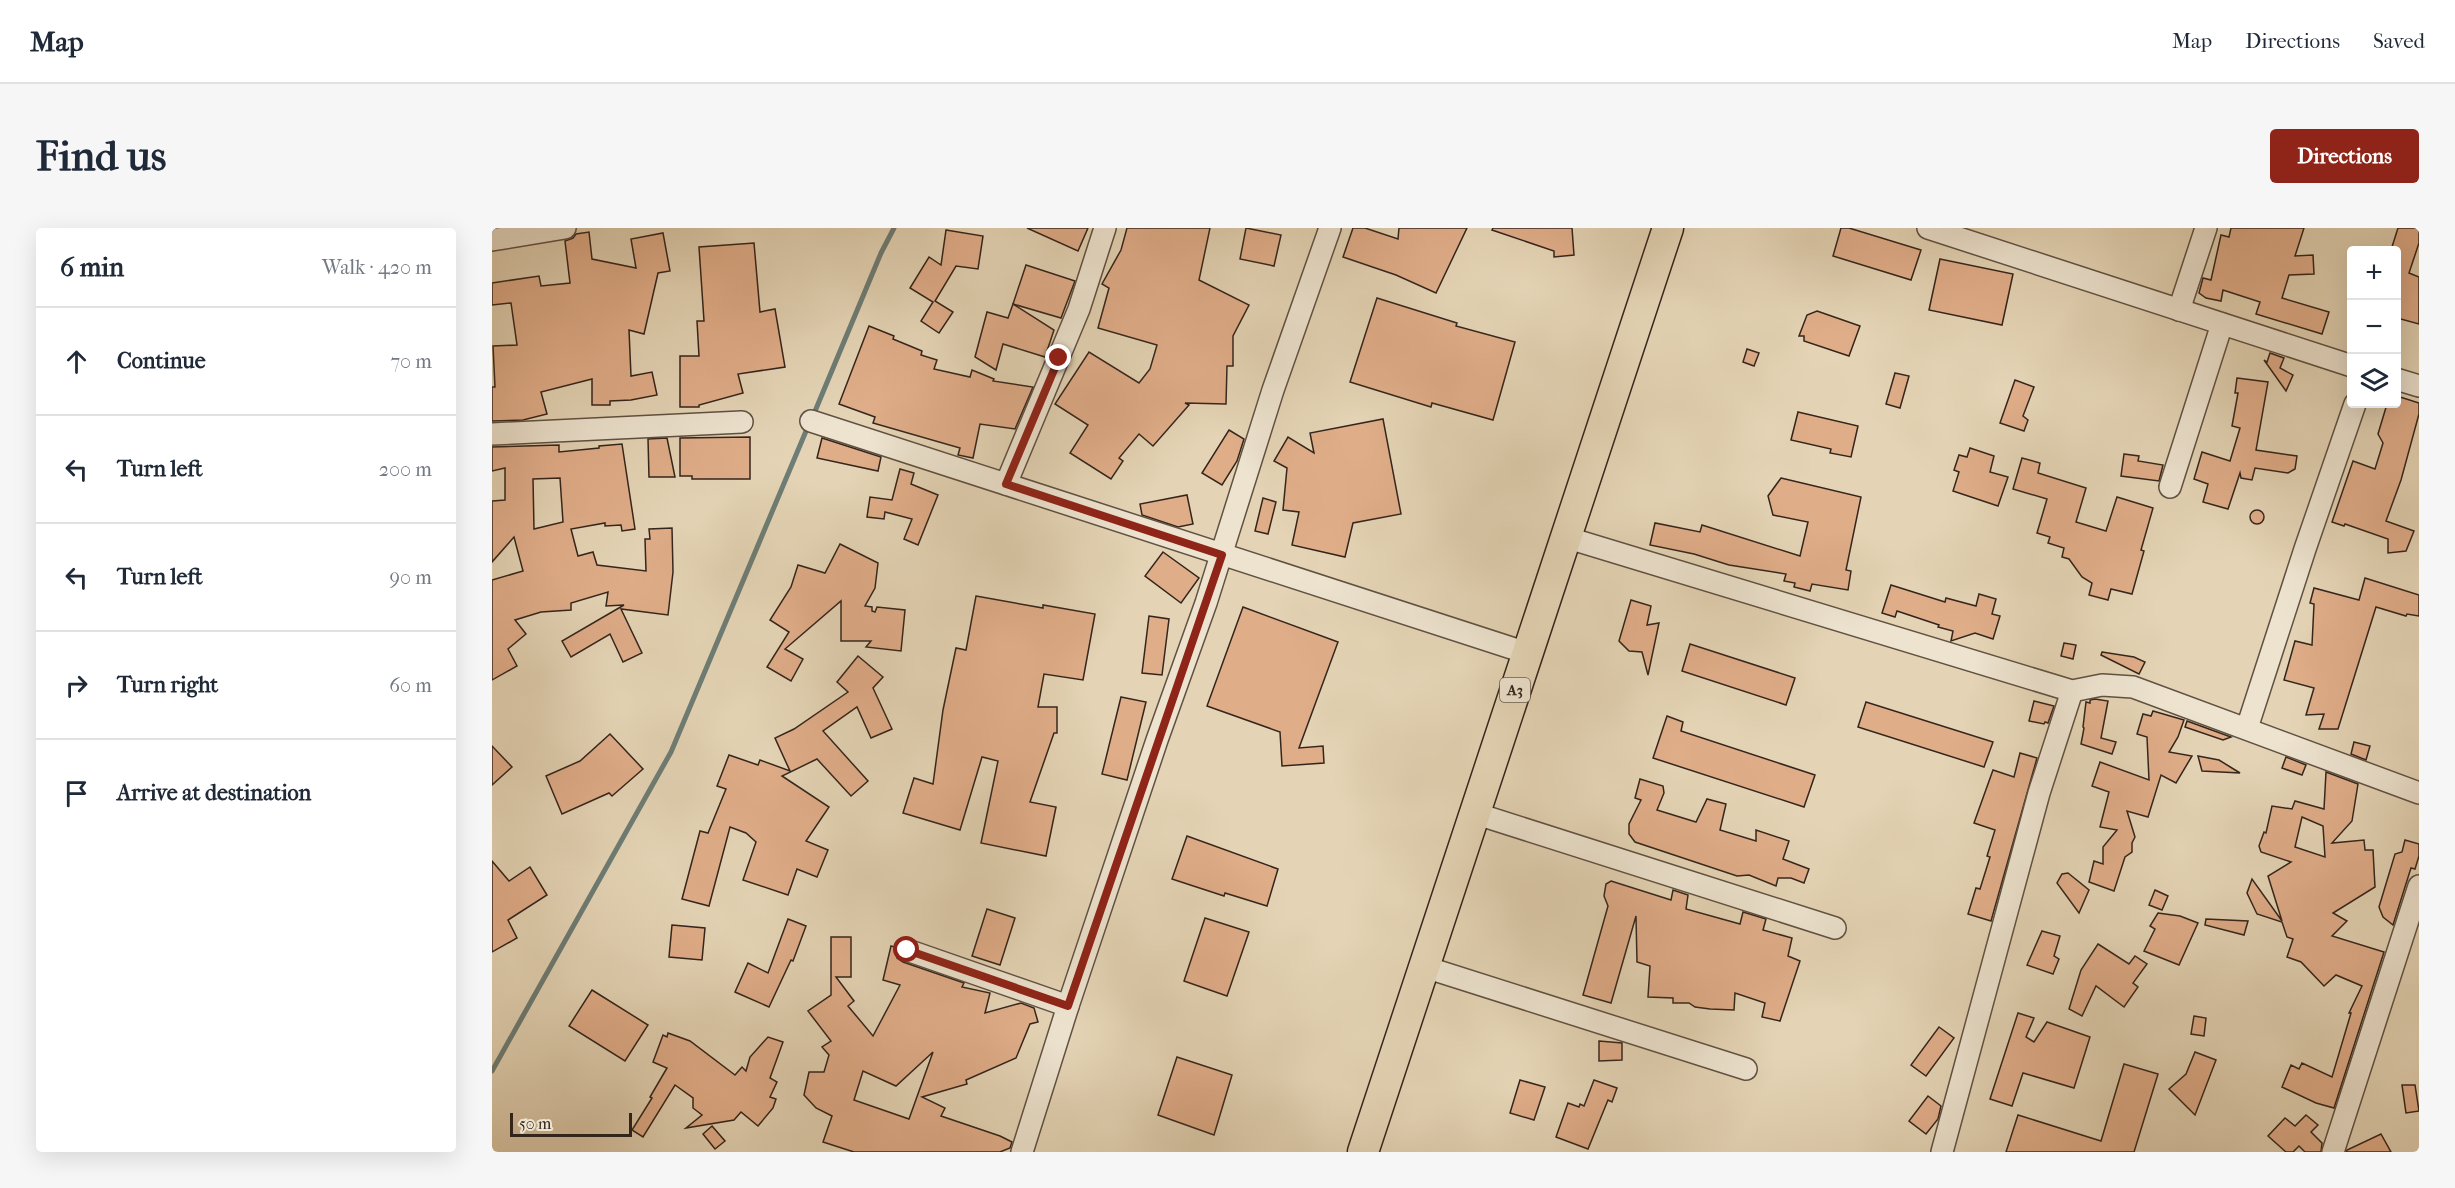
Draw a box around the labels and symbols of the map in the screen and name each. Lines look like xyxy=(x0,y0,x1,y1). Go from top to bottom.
route end xyxy=(1045,344,1071,370)
road number: A3 xyxy=(1500,678,1530,702)
route start xyxy=(893,936,919,962)
scale bar xyxy=(510,1110,632,1138)

